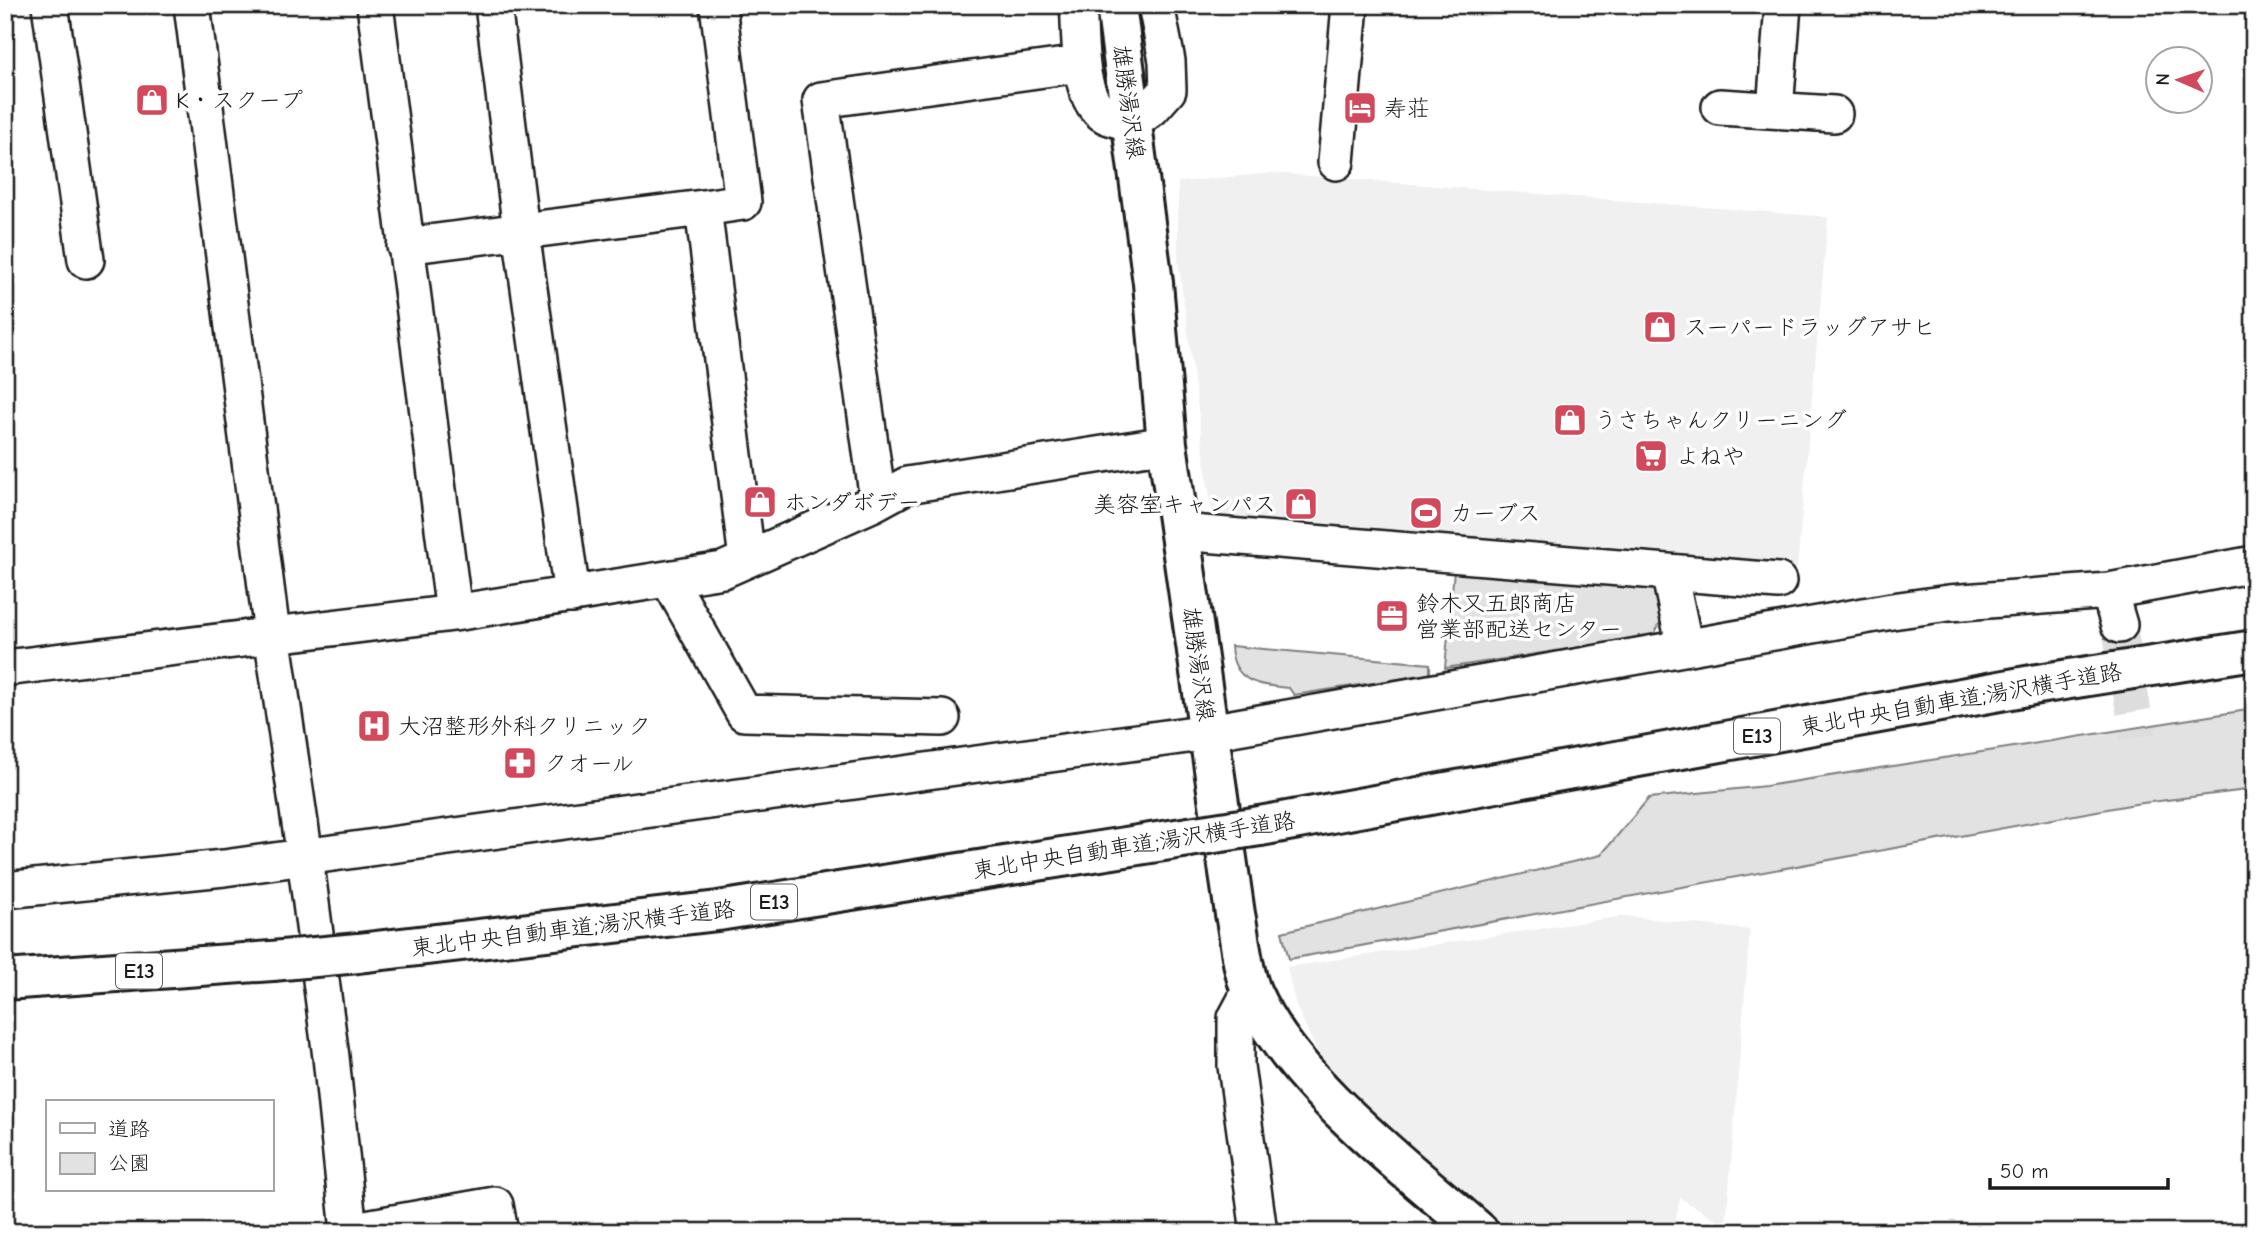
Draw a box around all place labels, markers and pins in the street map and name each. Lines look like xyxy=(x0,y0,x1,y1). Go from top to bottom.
shop icon: K・スクープ xyxy=(133,81,171,119)
place label: K・スクープ xyxy=(176,87,303,114)
hotel icon: 寿荘 xyxy=(1341,89,1379,127)
place label: 寿荘 xyxy=(1384,95,1430,122)
shop icon: スーパードラッグアサヒ xyxy=(1641,308,1679,346)
place label: スーパードラッグアサヒ xyxy=(1684,314,1936,341)
shop icon: うさちゃんクリーニング xyxy=(1551,401,1589,439)
place label: うさちゃんクリーニング xyxy=(1594,407,1847,434)
supermarket icon: よねや xyxy=(1632,437,1670,475)
place label: よねや xyxy=(1676,443,1745,470)
shop icon: ホンダボデー xyxy=(741,483,779,521)
shop icon: 美容室キャンパス xyxy=(1282,485,1320,523)
place label: ホンダボデー xyxy=(784,489,921,516)
place label: 美容室キャンパス xyxy=(1093,491,1276,518)
sports icon: カーブス xyxy=(1407,494,1445,532)
place label: カーブス xyxy=(1450,500,1541,527)
place label: 鈴木又五郎商店 営業部配送センター xyxy=(1416,590,1622,643)
office icon: 鈴木又五郎商店 営業部配送センター xyxy=(1373,597,1411,635)
hospital icon: 大沼整形外科クリニック xyxy=(355,707,393,745)
place label: 大沼整形外科クリニック xyxy=(398,713,651,740)
pharmacy icon: クオール xyxy=(501,744,539,782)
place label: クオール xyxy=(544,750,635,777)

